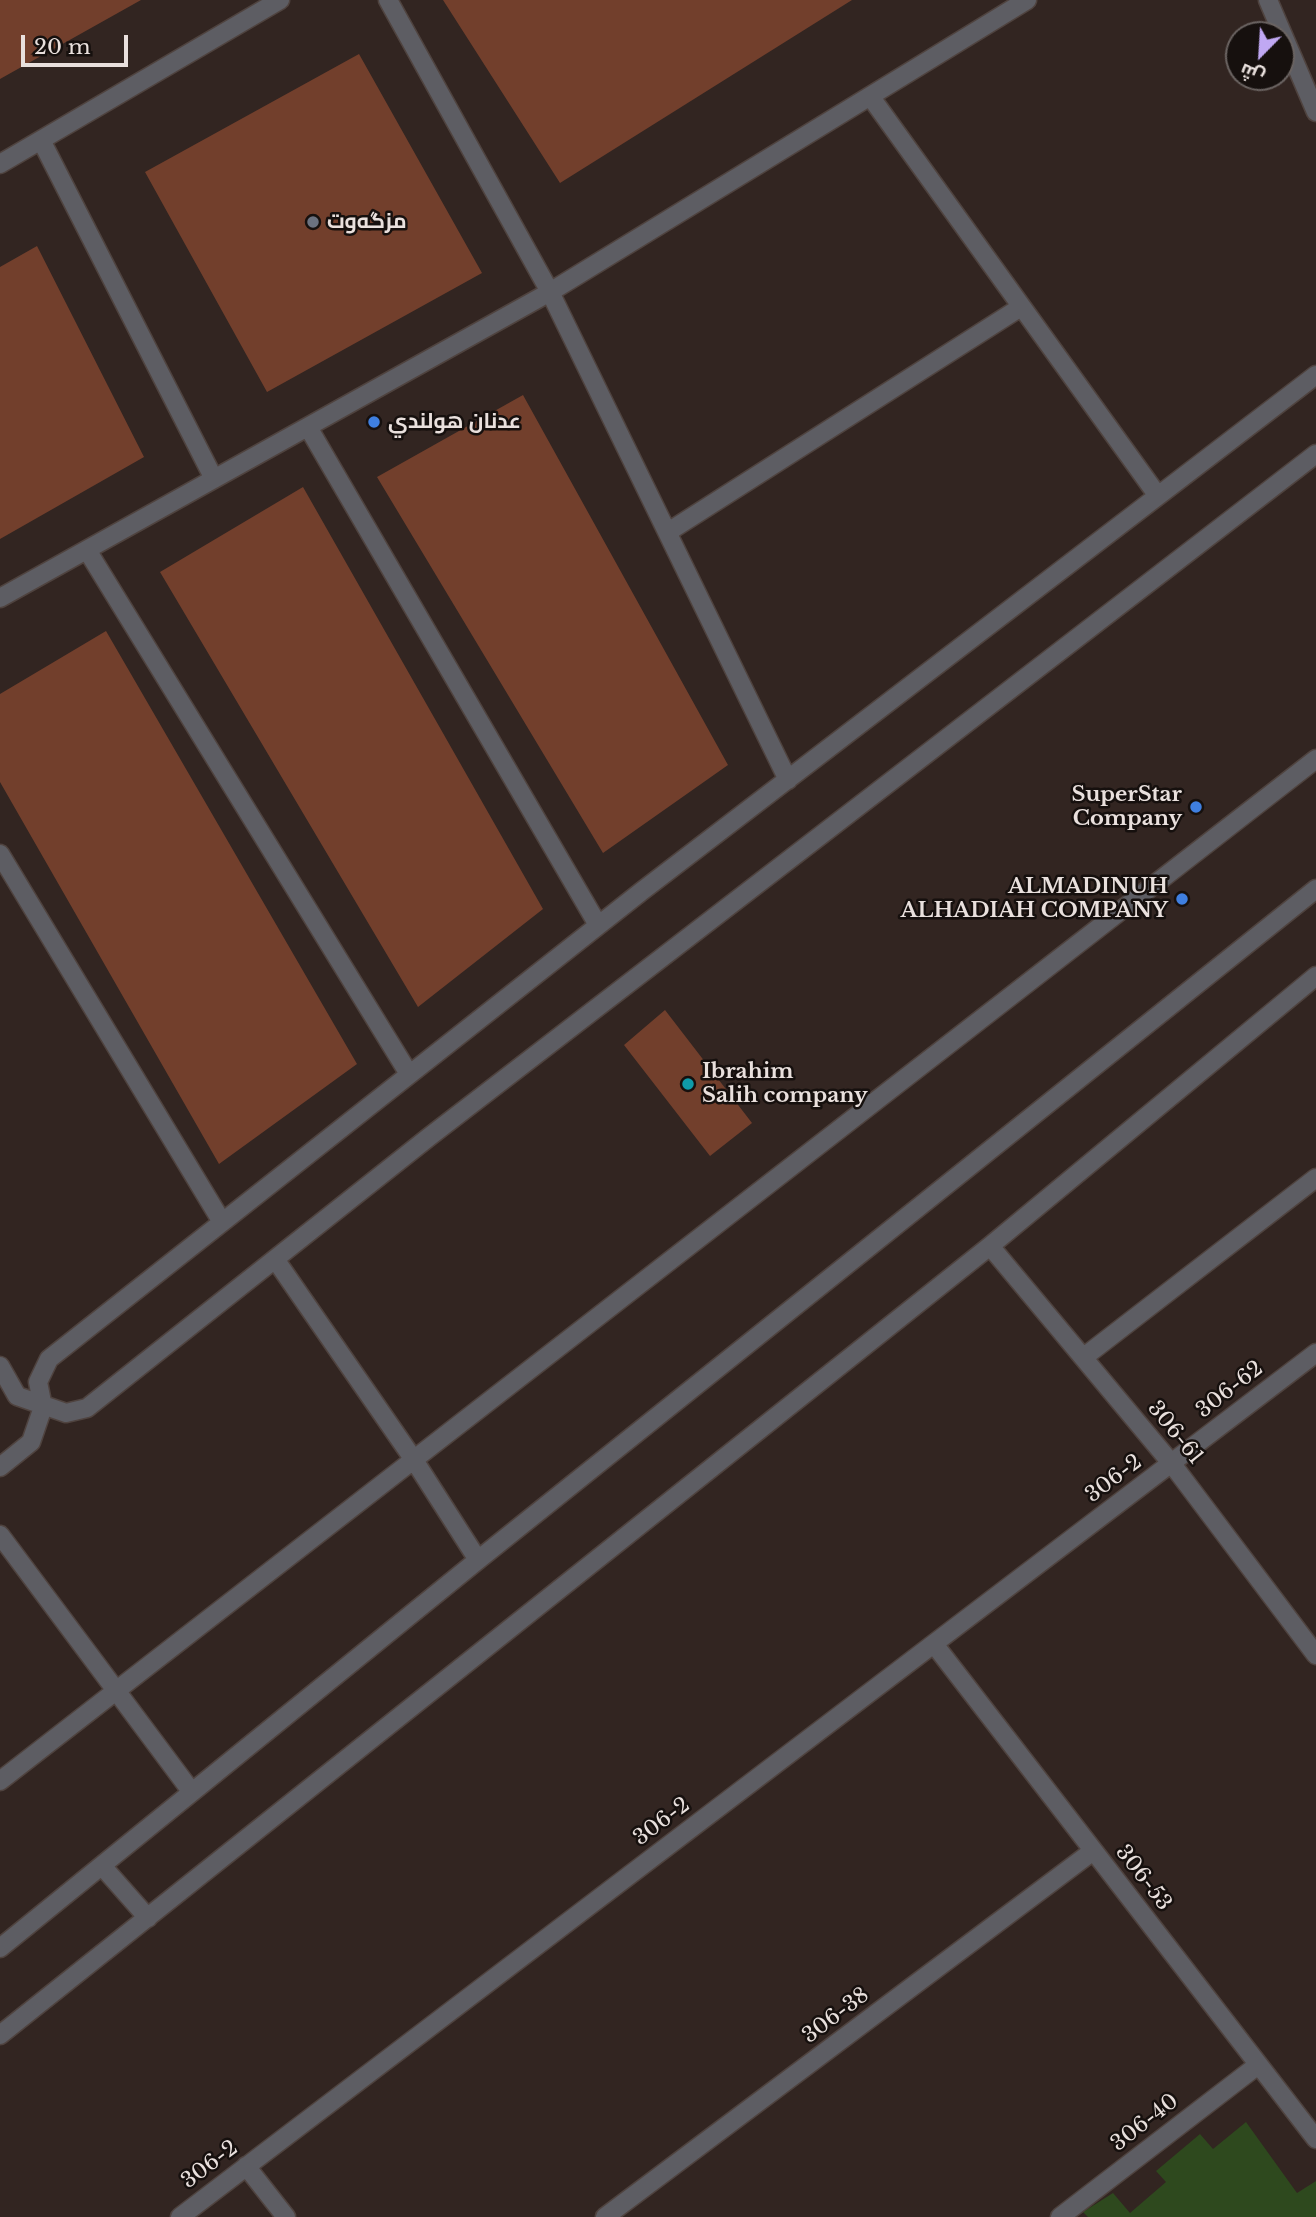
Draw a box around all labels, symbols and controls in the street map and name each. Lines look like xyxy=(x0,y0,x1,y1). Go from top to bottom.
scale bar xyxy=(24,21,131,65)
north arrow xyxy=(1225,21,1295,91)
text: 20 m xyxy=(34,34,91,60)
text: ش xyxy=(1236,58,1268,89)
place label: مزگه‌وت xyxy=(327,209,407,235)
marker: مزگه‌وت xyxy=(305,214,321,230)
place label: عدنان هولندي xyxy=(388,409,521,435)
marker: عدنان هولندي xyxy=(366,414,382,430)
place label: SuperStar Company xyxy=(1072,782,1182,832)
marker: SuperStar Company xyxy=(1188,799,1204,815)
place label: ALMADINUH ALHADIAH COMPANY xyxy=(901,874,1168,924)
marker: ALMADINUH ALHADIAH COMPANY xyxy=(1174,891,1190,907)
place label: Ibrahim Salih company xyxy=(702,1059,868,1109)
marker: Ibrahim Salih company xyxy=(680,1076,696,1092)
street label: 306-62 xyxy=(1192,1356,1268,1424)
street label: 306-61 xyxy=(1142,1396,1208,1470)
street label: 306-2 xyxy=(1081,1450,1147,1508)
street label: 306-2 xyxy=(629,1793,695,1851)
street label: 306-53 xyxy=(1110,1840,1176,1916)
street label: 306-38 xyxy=(798,1983,874,2049)
street label: 306-40 xyxy=(1106,2089,1184,2157)
street label: 306-2 xyxy=(177,2136,243,2194)

